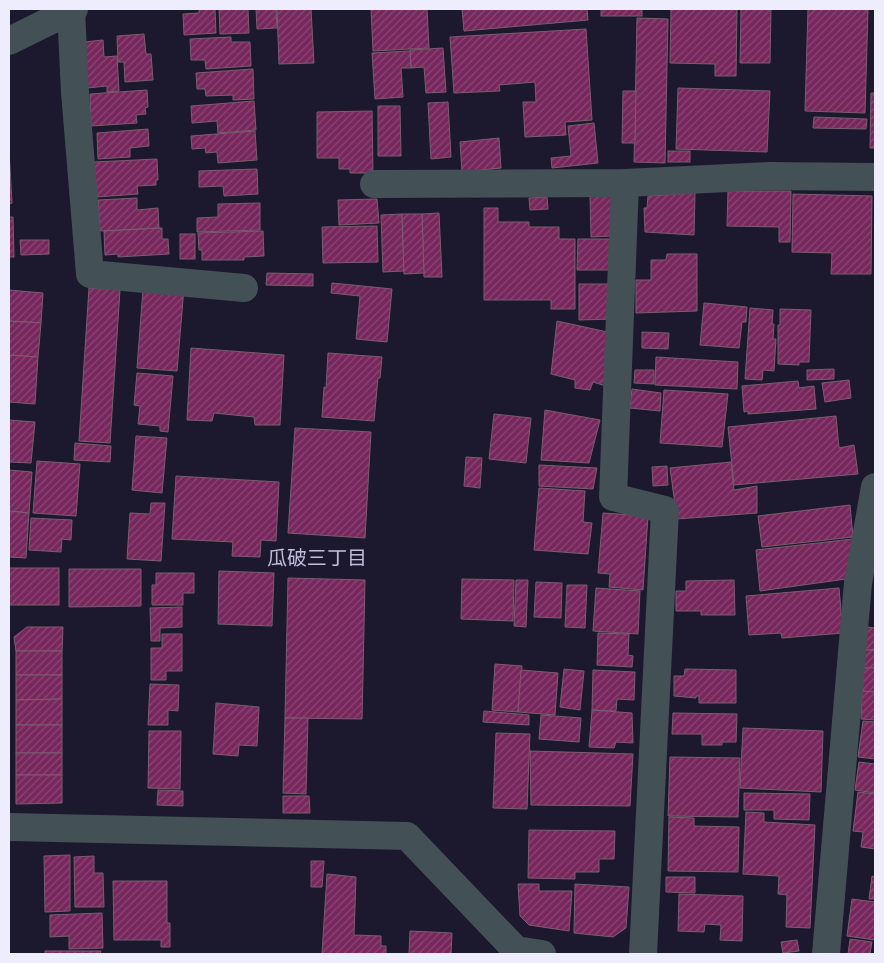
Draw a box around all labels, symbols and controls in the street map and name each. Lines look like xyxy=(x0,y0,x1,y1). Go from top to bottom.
district label: 瓜破三丁目 xyxy=(267,542,367,573)

